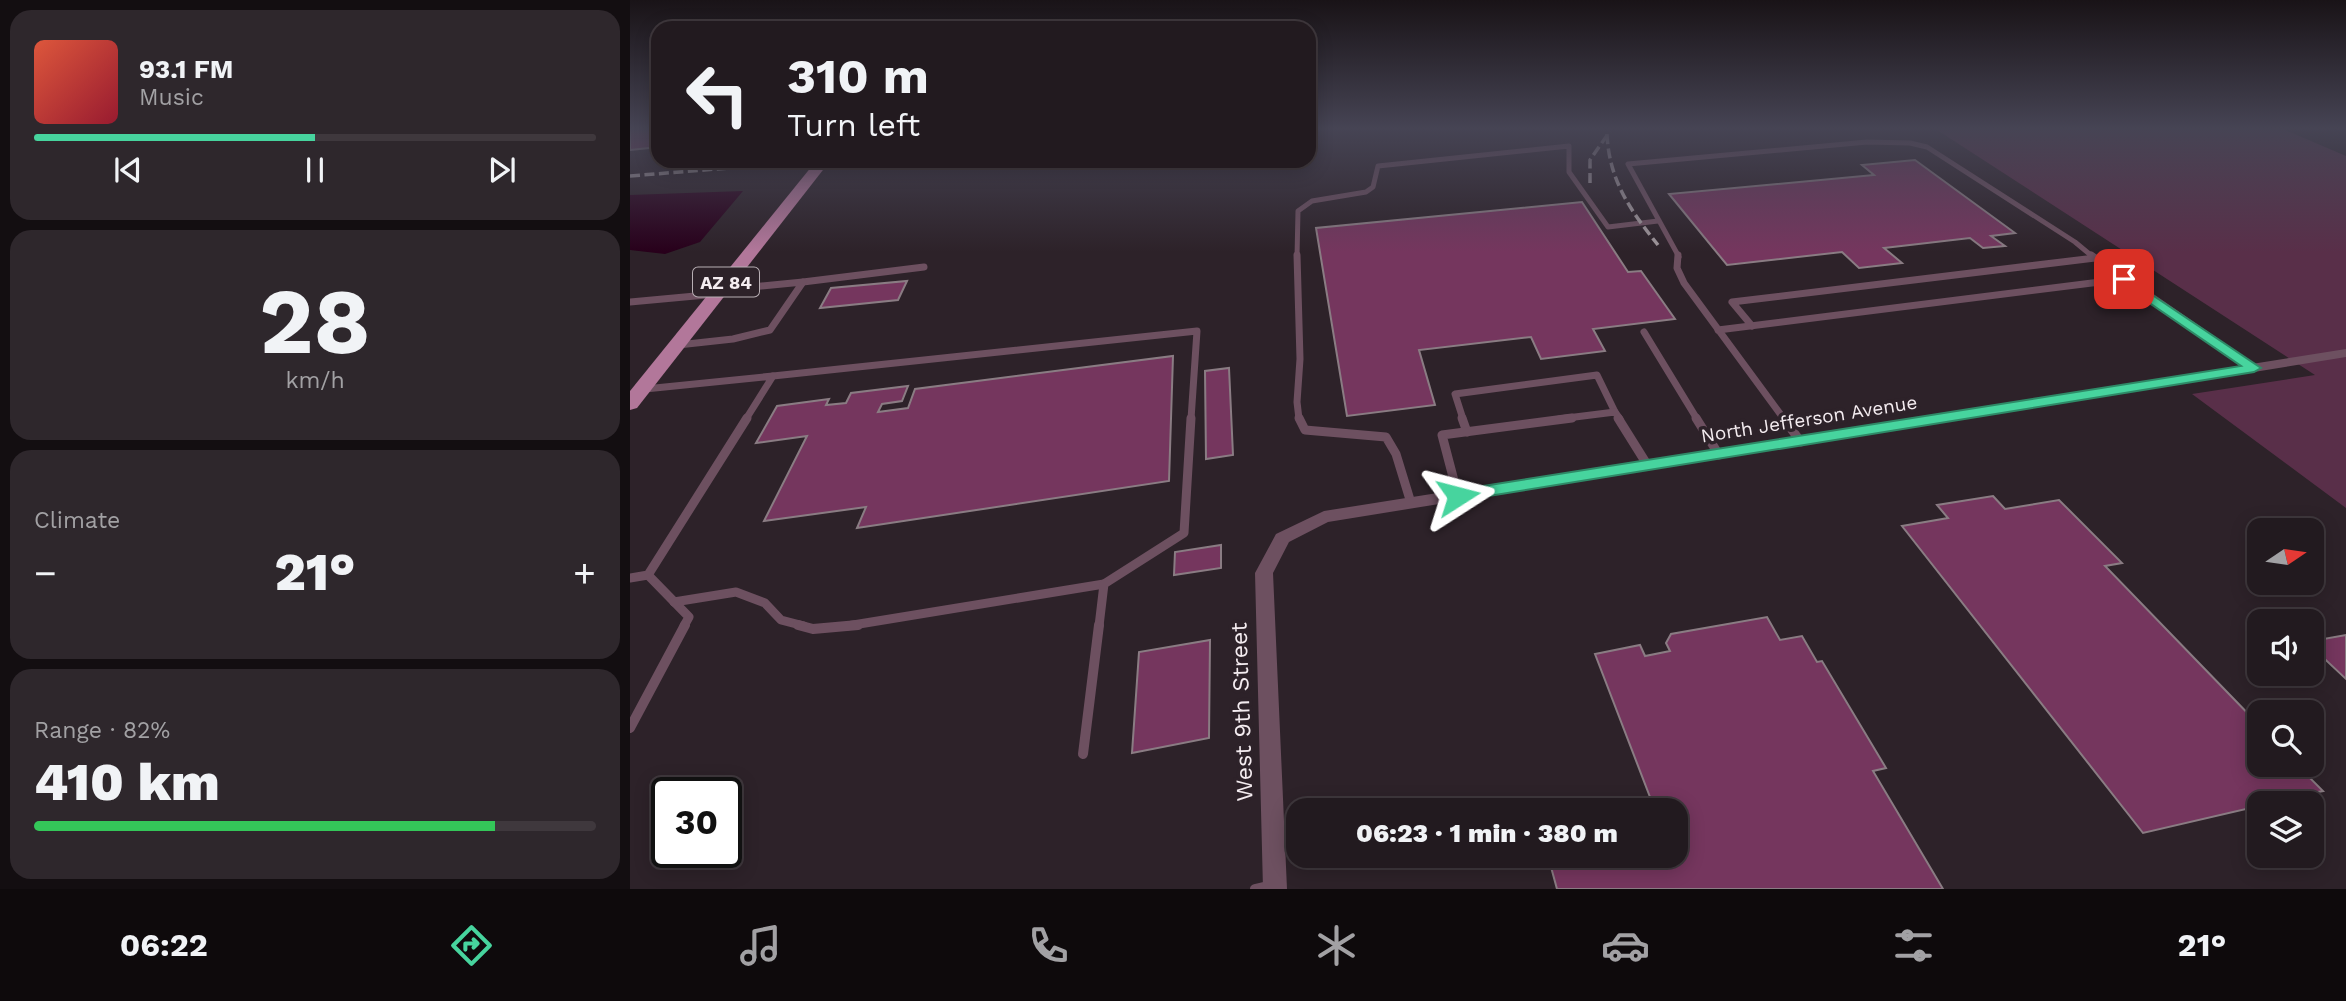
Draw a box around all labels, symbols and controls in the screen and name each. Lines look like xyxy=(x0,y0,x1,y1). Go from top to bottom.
text: 310 m xyxy=(787,47,929,105)
icon: left xyxy=(672,49,763,140)
text: 93.1 FM xyxy=(139,54,233,84)
text: Music xyxy=(139,84,204,111)
text: Turn left xyxy=(787,106,920,144)
icon: previous xyxy=(109,151,147,189)
icon: pause xyxy=(296,151,334,189)
icon: next xyxy=(483,151,521,189)
pin xyxy=(2094,249,2154,309)
icon: arrive xyxy=(2105,260,2143,298)
text: 28 xyxy=(259,268,371,375)
road number: AZ 84 xyxy=(693,268,759,296)
text: km/h xyxy=(285,367,345,394)
street label: North Jefferson Avenue xyxy=(1699,391,1919,447)
position arrow xyxy=(1421,459,1495,533)
text: Climate xyxy=(34,507,120,534)
north arrow xyxy=(2247,518,2324,595)
map controls xyxy=(2247,518,2324,868)
text: 21° xyxy=(275,542,355,603)
text: − xyxy=(34,551,57,595)
text: + xyxy=(573,551,596,595)
button: sound xyxy=(2247,609,2324,686)
street label: West 9th Street xyxy=(1225,622,1259,802)
button: search xyxy=(2247,700,2324,777)
text: Range · 82% xyxy=(34,717,170,744)
text: 410 km xyxy=(34,752,220,813)
speed limit sign: 30 xyxy=(651,777,742,868)
button: layers xyxy=(2247,791,2324,868)
text: 06:23 · 1 min · 380 m xyxy=(1356,818,1618,848)
icon: directions xyxy=(447,921,496,970)
icon: music xyxy=(736,921,785,970)
icon: phone xyxy=(1024,921,1073,970)
icon: climate xyxy=(1312,921,1361,970)
icon: car xyxy=(1601,921,1650,970)
icon: filters xyxy=(1889,921,1938,970)
text: 06:22 xyxy=(120,926,208,964)
text: 21° xyxy=(2178,926,2226,964)

